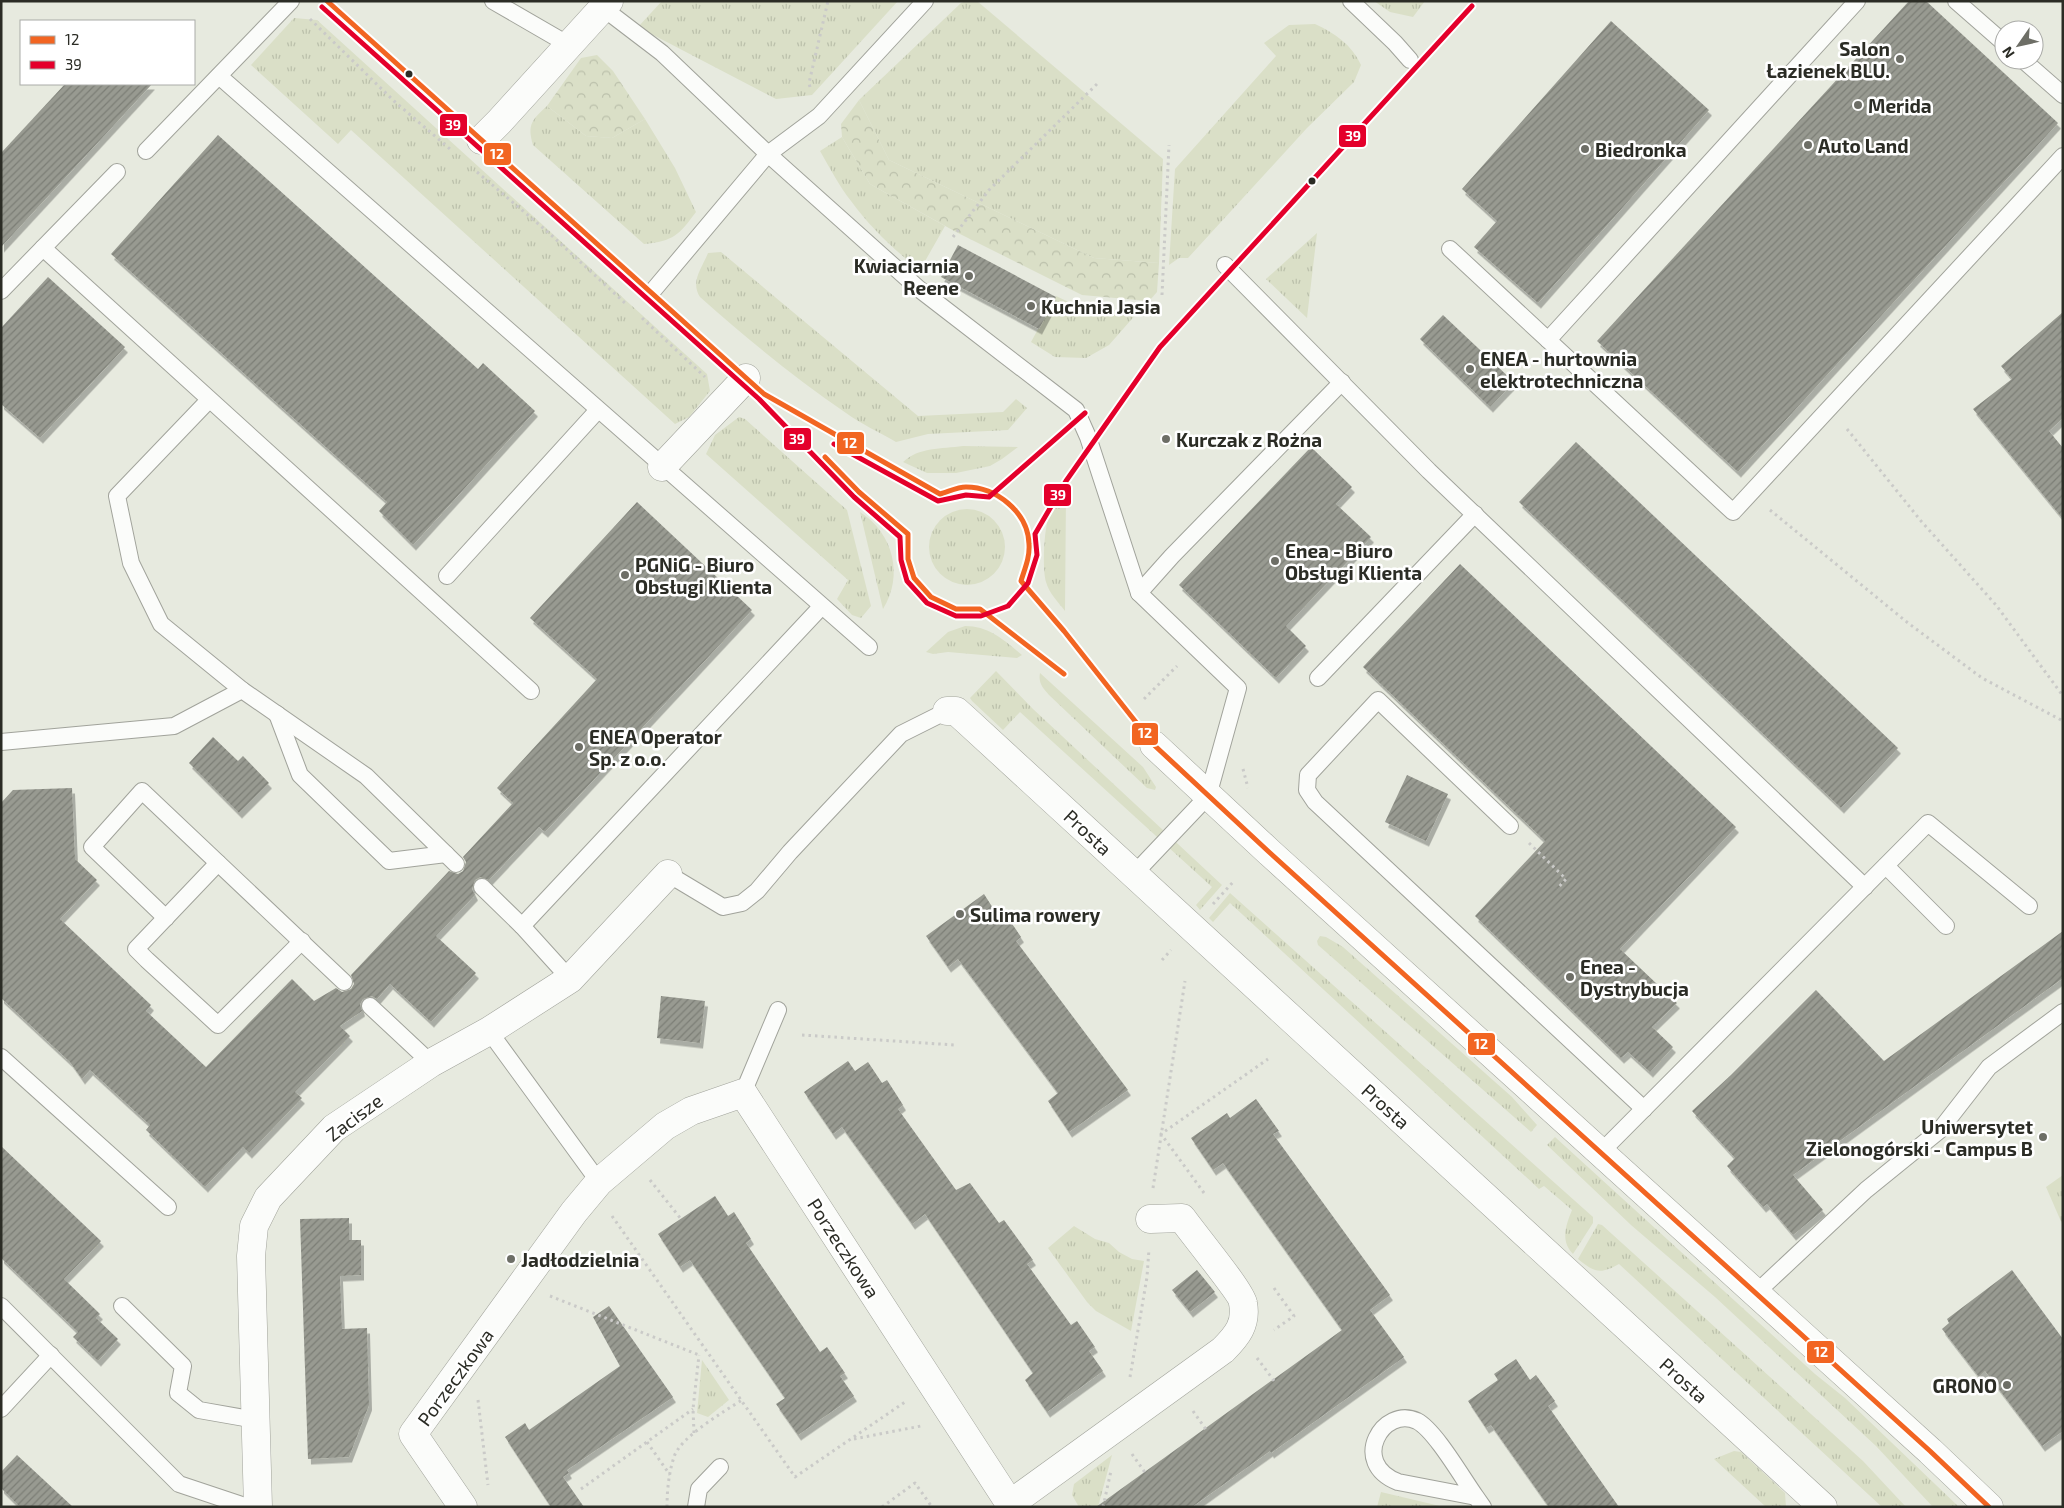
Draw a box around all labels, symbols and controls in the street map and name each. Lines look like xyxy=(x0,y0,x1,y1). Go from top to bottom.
legend xyxy=(20,20,195,85)
north arrow xyxy=(1994,20,2044,70)
text: 12 xyxy=(65,30,79,48)
place label: Salon Łazienek BLU. xyxy=(1767,37,1890,82)
text: N xyxy=(1998,44,2018,61)
marker: Salon Łazienek BLU. xyxy=(1894,53,1906,65)
text: 39 xyxy=(65,55,82,73)
unlabelled marker xyxy=(404,69,414,79)
place label: Merida xyxy=(1868,94,1932,117)
marker: Merida xyxy=(1852,99,1864,111)
line badge: 39 xyxy=(439,113,468,137)
text: 39 xyxy=(445,116,461,133)
line badge: 39 xyxy=(1338,124,1367,148)
text: 39 xyxy=(1345,127,1361,144)
place label: Auto Land xyxy=(1818,134,1909,157)
place label: Biedronka xyxy=(1595,138,1687,161)
marker: Auto Land xyxy=(1802,139,1814,151)
line badge: 12 xyxy=(483,142,512,166)
marker: Biedronka xyxy=(1579,143,1591,155)
text: 12 xyxy=(490,145,504,162)
unlabelled marker xyxy=(1307,176,1317,186)
place label: Kwiaciarnia Reene xyxy=(854,254,959,299)
marker: Kwiaciarnia Reene xyxy=(963,270,975,282)
place label: Kuchnia Jasia xyxy=(1041,295,1161,318)
marker: Kuchnia Jasia xyxy=(1025,300,1037,312)
place label: ENEA - hurtownia elektrotechniczna xyxy=(1480,347,1643,392)
marker: ENEA - hurtownia elektrotechniczna xyxy=(1464,363,1476,375)
line badge: 39 xyxy=(783,427,812,451)
place label: Kurczak z Rożna xyxy=(1176,428,1322,451)
text: 39 xyxy=(789,430,805,447)
line badge: 12 xyxy=(836,431,865,455)
marker: Kurczak z Rożna xyxy=(1160,433,1172,445)
text: 12 xyxy=(843,434,857,451)
line badge: 39 xyxy=(1043,483,1072,507)
text: 39 xyxy=(1050,486,1066,503)
place label: Enea - Biuro Obsługi Klienta xyxy=(1285,539,1422,584)
place label: PGNiG - Biuro Obsługi Klienta xyxy=(635,553,772,598)
marker: Enea - Biuro Obsługi Klienta xyxy=(1269,555,1281,567)
marker: PGNiG - Biuro Obsługi Klienta xyxy=(619,569,631,581)
line badge: 12 xyxy=(1131,722,1159,746)
text: 12 xyxy=(1138,724,1152,741)
place label: ENEA Operator Sp. z o.o. xyxy=(589,725,722,770)
marker: ENEA Operator Sp. z o.o. xyxy=(573,741,585,753)
street label: Prosta xyxy=(1059,804,1117,860)
place label: Sulima rowery xyxy=(970,903,1101,927)
marker: Sulima rowery xyxy=(954,908,966,920)
place label: Enea - Dystrybucja xyxy=(1580,955,1689,1001)
marker: Enea - Dystrybucja xyxy=(1564,971,1576,983)
line badge: 12 xyxy=(1467,1032,1496,1056)
text: 12 xyxy=(1474,1035,1488,1052)
street label: Prosta xyxy=(1357,1078,1415,1134)
street label: Zacisze xyxy=(321,1088,387,1146)
place label: Uniwersytet Zielonogórski - Campus B xyxy=(1806,1115,2033,1160)
marker: Uniwersytet Zielonogórski - Campus B xyxy=(2037,1131,2049,1143)
street label: Porzeczkowa xyxy=(803,1194,885,1302)
place label: Jadłodzielnia xyxy=(521,1248,639,1271)
marker: Jadłodzielnia xyxy=(505,1253,517,1265)
street label: Porzeczkowa xyxy=(412,1324,498,1430)
line badge: 12 xyxy=(1806,1340,1835,1364)
text: 12 xyxy=(1814,1343,1828,1360)
street label: Prosta xyxy=(1655,1352,1713,1408)
place label: GRONO xyxy=(1933,1374,1997,1397)
marker: GRONO xyxy=(2001,1379,2013,1391)

